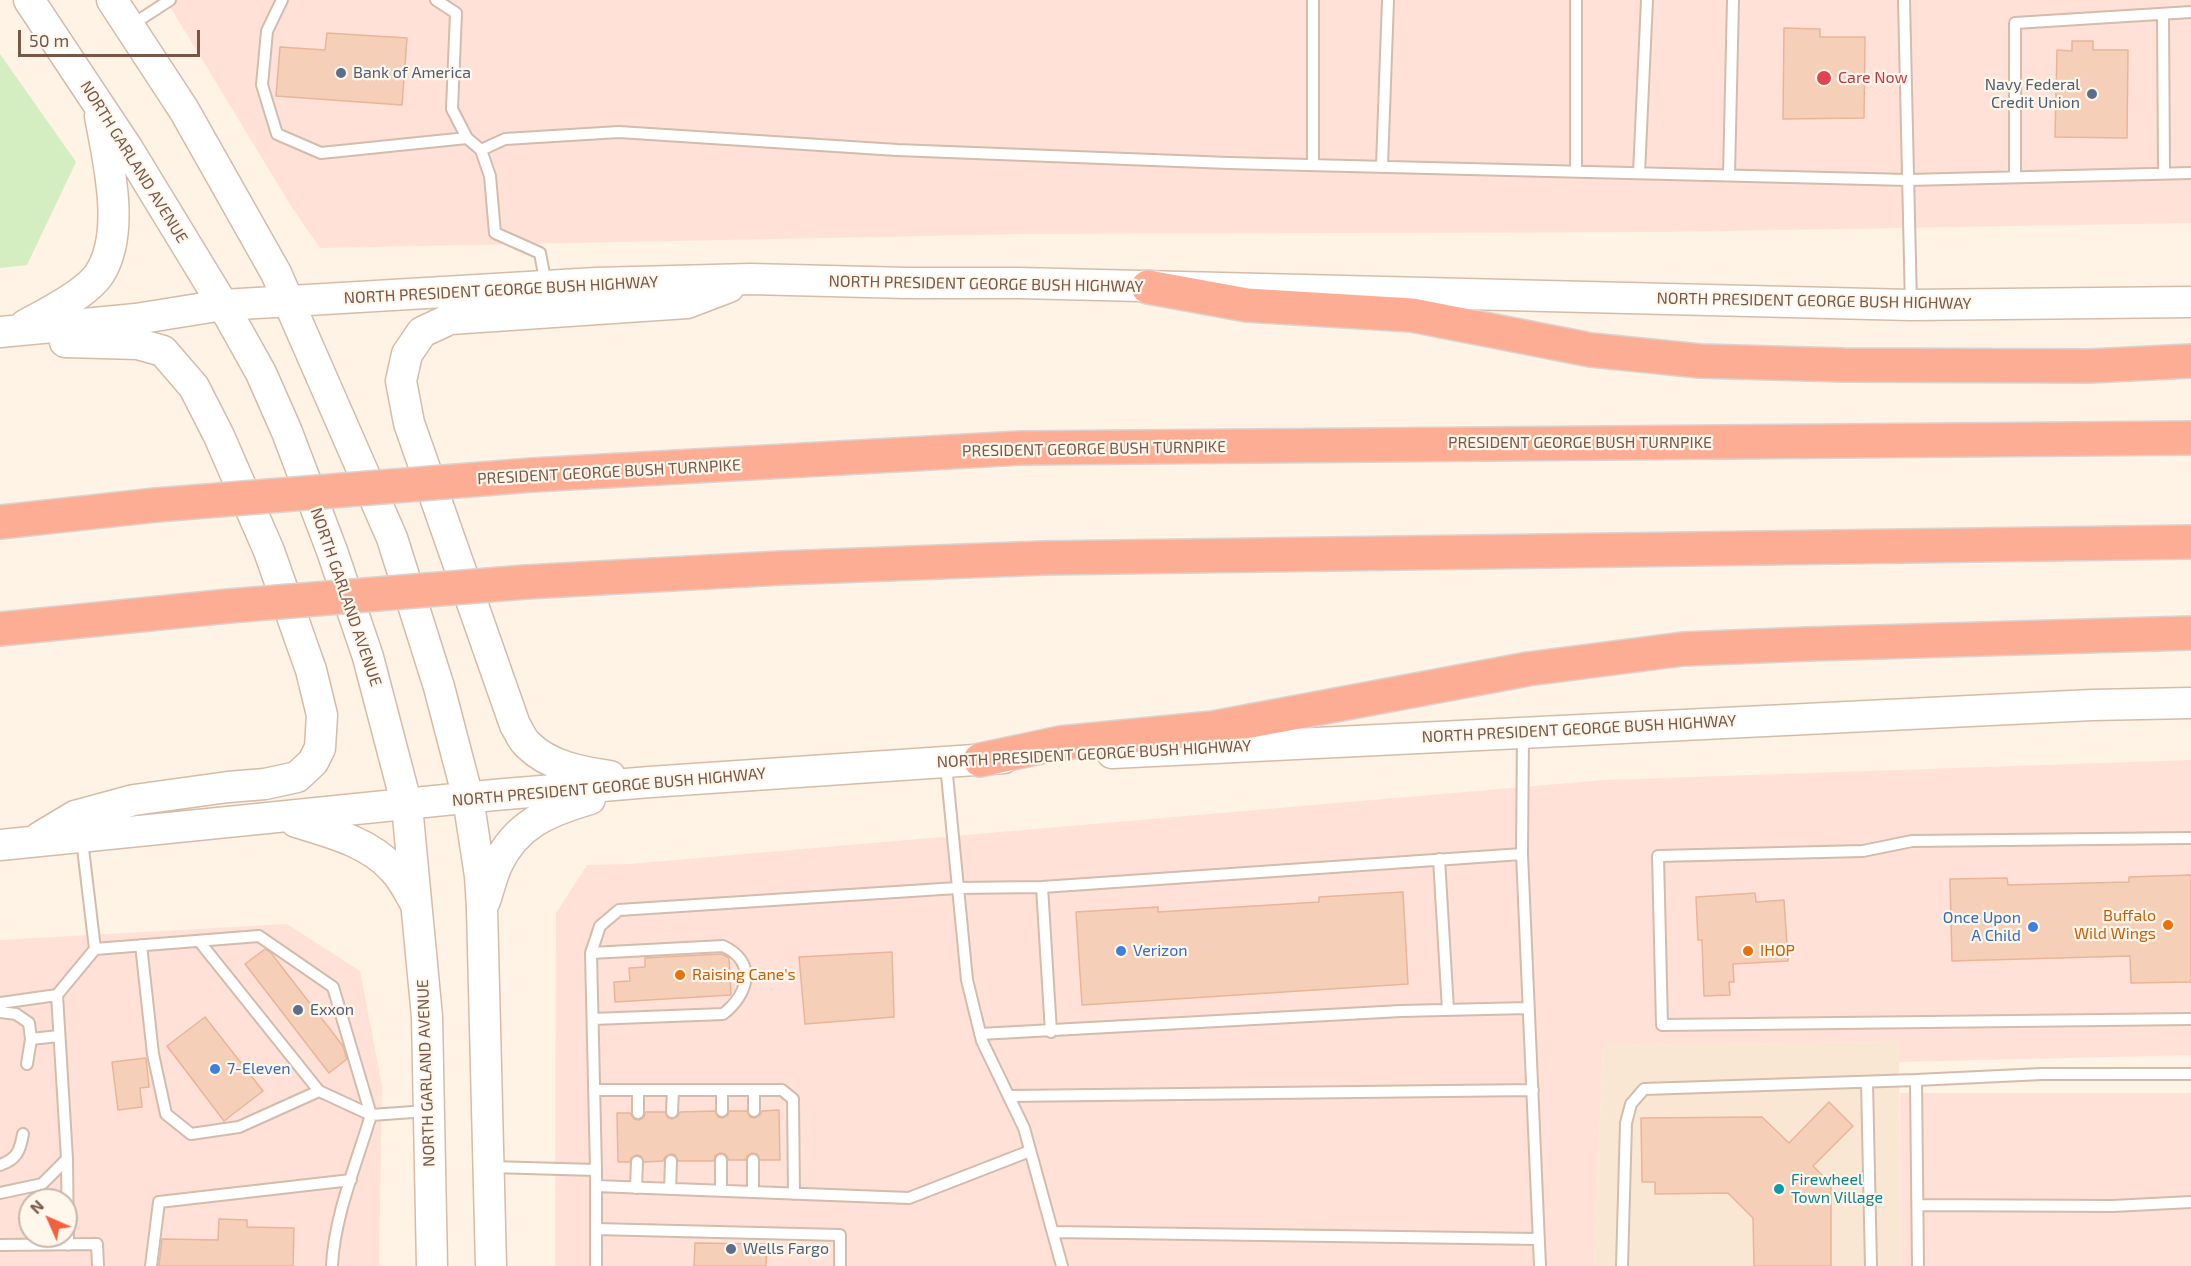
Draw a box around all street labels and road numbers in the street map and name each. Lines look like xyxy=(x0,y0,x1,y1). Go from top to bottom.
street label: NORTH GARLAND AVENUE xyxy=(76,77,192,247)
street label: NORTH PRESIDENT GEORGE BUSH HIGHWAY xyxy=(343,272,659,308)
street label: NORTH PRESIDENT GEORGE BUSH HIGHWAY xyxy=(828,272,1144,296)
street label: NORTH PRESIDENT GEORGE BUSH HIGHWAY xyxy=(1656,289,1972,313)
street label: PRESIDENT GEORGE BUSH TURNPIKE xyxy=(1448,433,1712,453)
street label: PRESIDENT GEORGE BUSH TURNPIKE xyxy=(962,437,1226,461)
street label: PRESIDENT GEORGE BUSH TURNPIKE xyxy=(477,456,741,488)
street label: NORTH GARLAND AVENUE xyxy=(306,505,386,689)
street label: NORTH PRESIDENT GEORGE BUSH HIGHWAY xyxy=(1421,711,1737,747)
street label: NORTH PRESIDENT GEORGE BUSH HIGHWAY xyxy=(936,736,1252,772)
street label: NORTH PRESIDENT GEORGE BUSH HIGHWAY xyxy=(451,764,767,810)
street label: NORTH GARLAND AVENUE xyxy=(413,979,439,1167)

